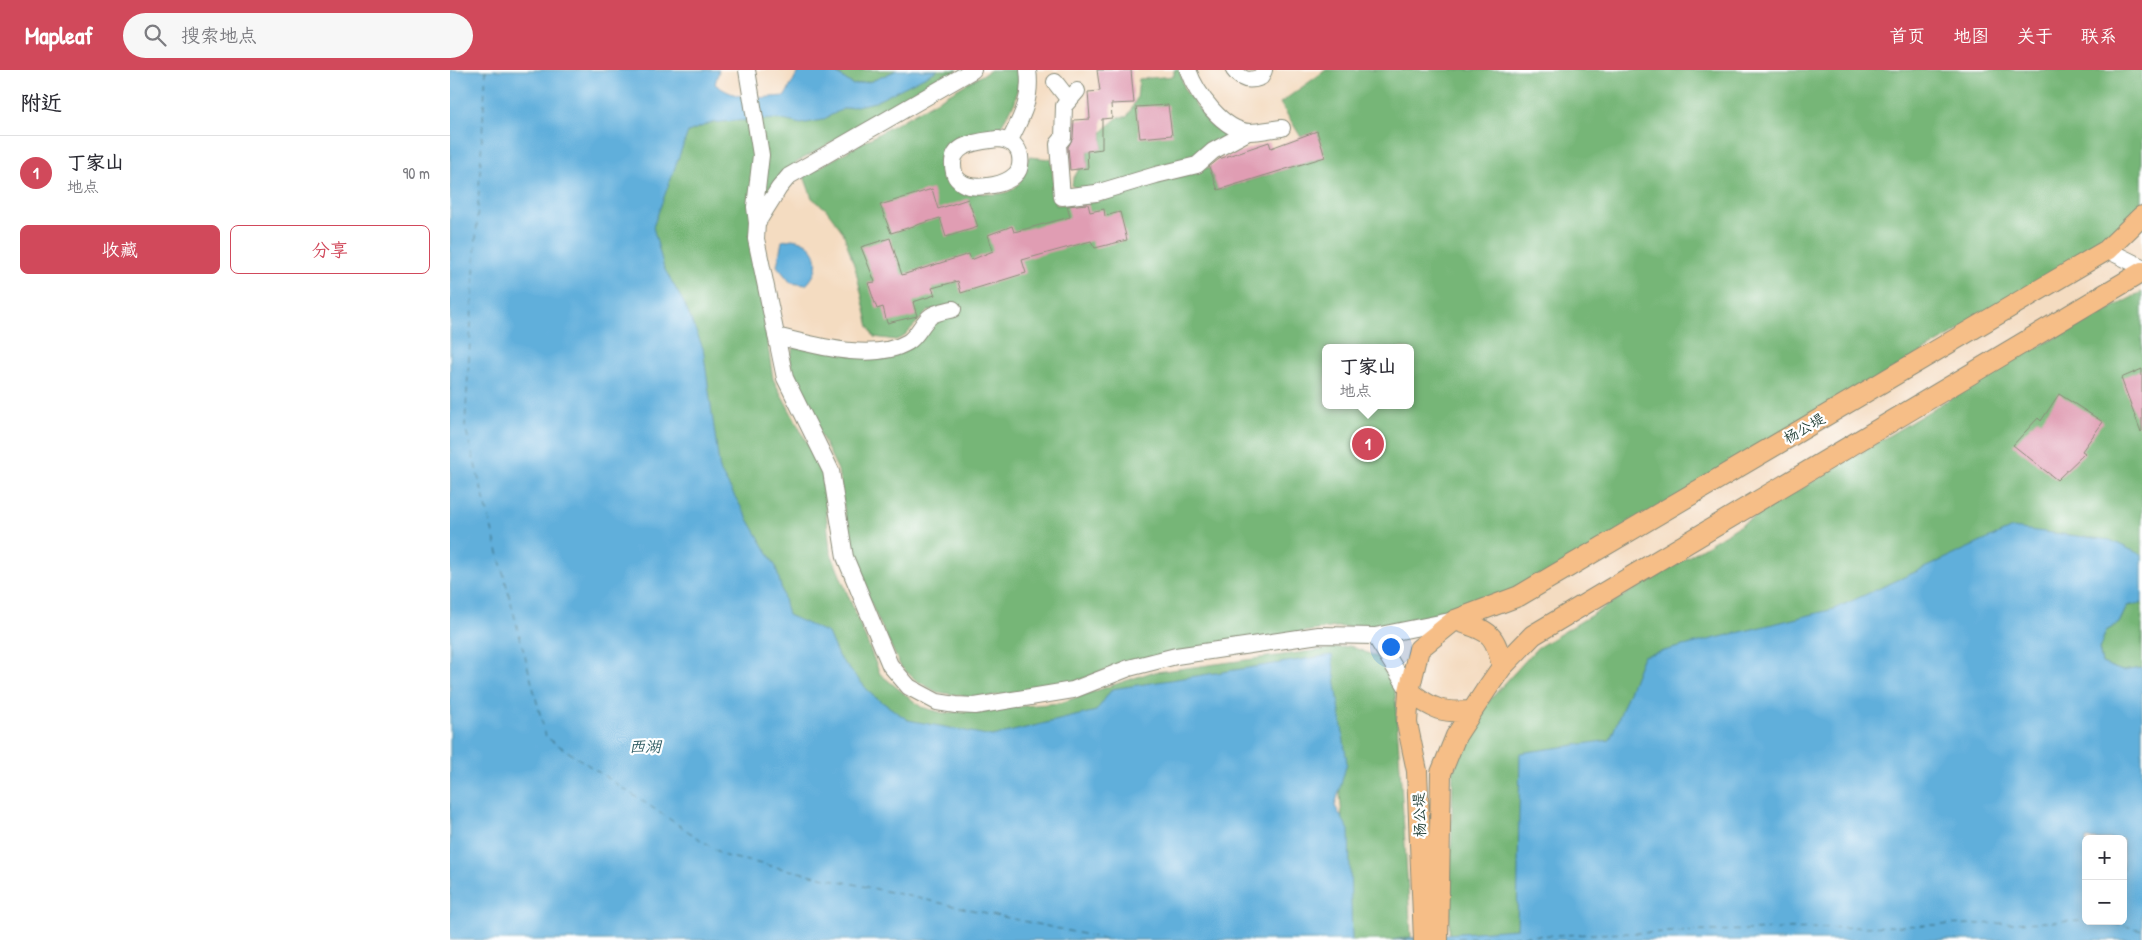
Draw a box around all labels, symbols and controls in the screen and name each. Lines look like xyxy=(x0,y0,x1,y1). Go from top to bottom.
search box xyxy=(123,13,473,58)
text: Mapleaf xyxy=(25,19,93,51)
icon: search xyxy=(141,21,169,49)
text: 搜索地点 xyxy=(181,22,257,48)
text: 首页 xyxy=(1889,23,1925,48)
text: 地图 xyxy=(1953,23,1989,48)
text: 关于 xyxy=(2017,23,2053,48)
text: 联系 xyxy=(2081,23,2117,48)
text: 附近 xyxy=(20,88,62,117)
text: 丁家山 xyxy=(67,149,124,175)
text: 1 xyxy=(33,162,39,184)
text: 90 m xyxy=(402,162,430,184)
text: 地点 xyxy=(67,175,99,197)
button: 收藏 xyxy=(20,225,220,274)
button: 分享 xyxy=(230,225,430,274)
popup xyxy=(1322,344,1414,409)
text: 丁家山 xyxy=(1339,353,1397,379)
text: 地点 xyxy=(1339,379,1372,401)
street label: 杨公堤 xyxy=(1779,408,1829,448)
pin: 1 xyxy=(1352,425,1384,463)
your location xyxy=(1378,634,1404,660)
water label: 西湖 xyxy=(629,735,663,757)
street label: 杨公堤 xyxy=(1408,792,1430,838)
map controls xyxy=(2082,835,2127,925)
button: + xyxy=(2082,835,2127,880)
button: − xyxy=(2082,880,2127,925)

